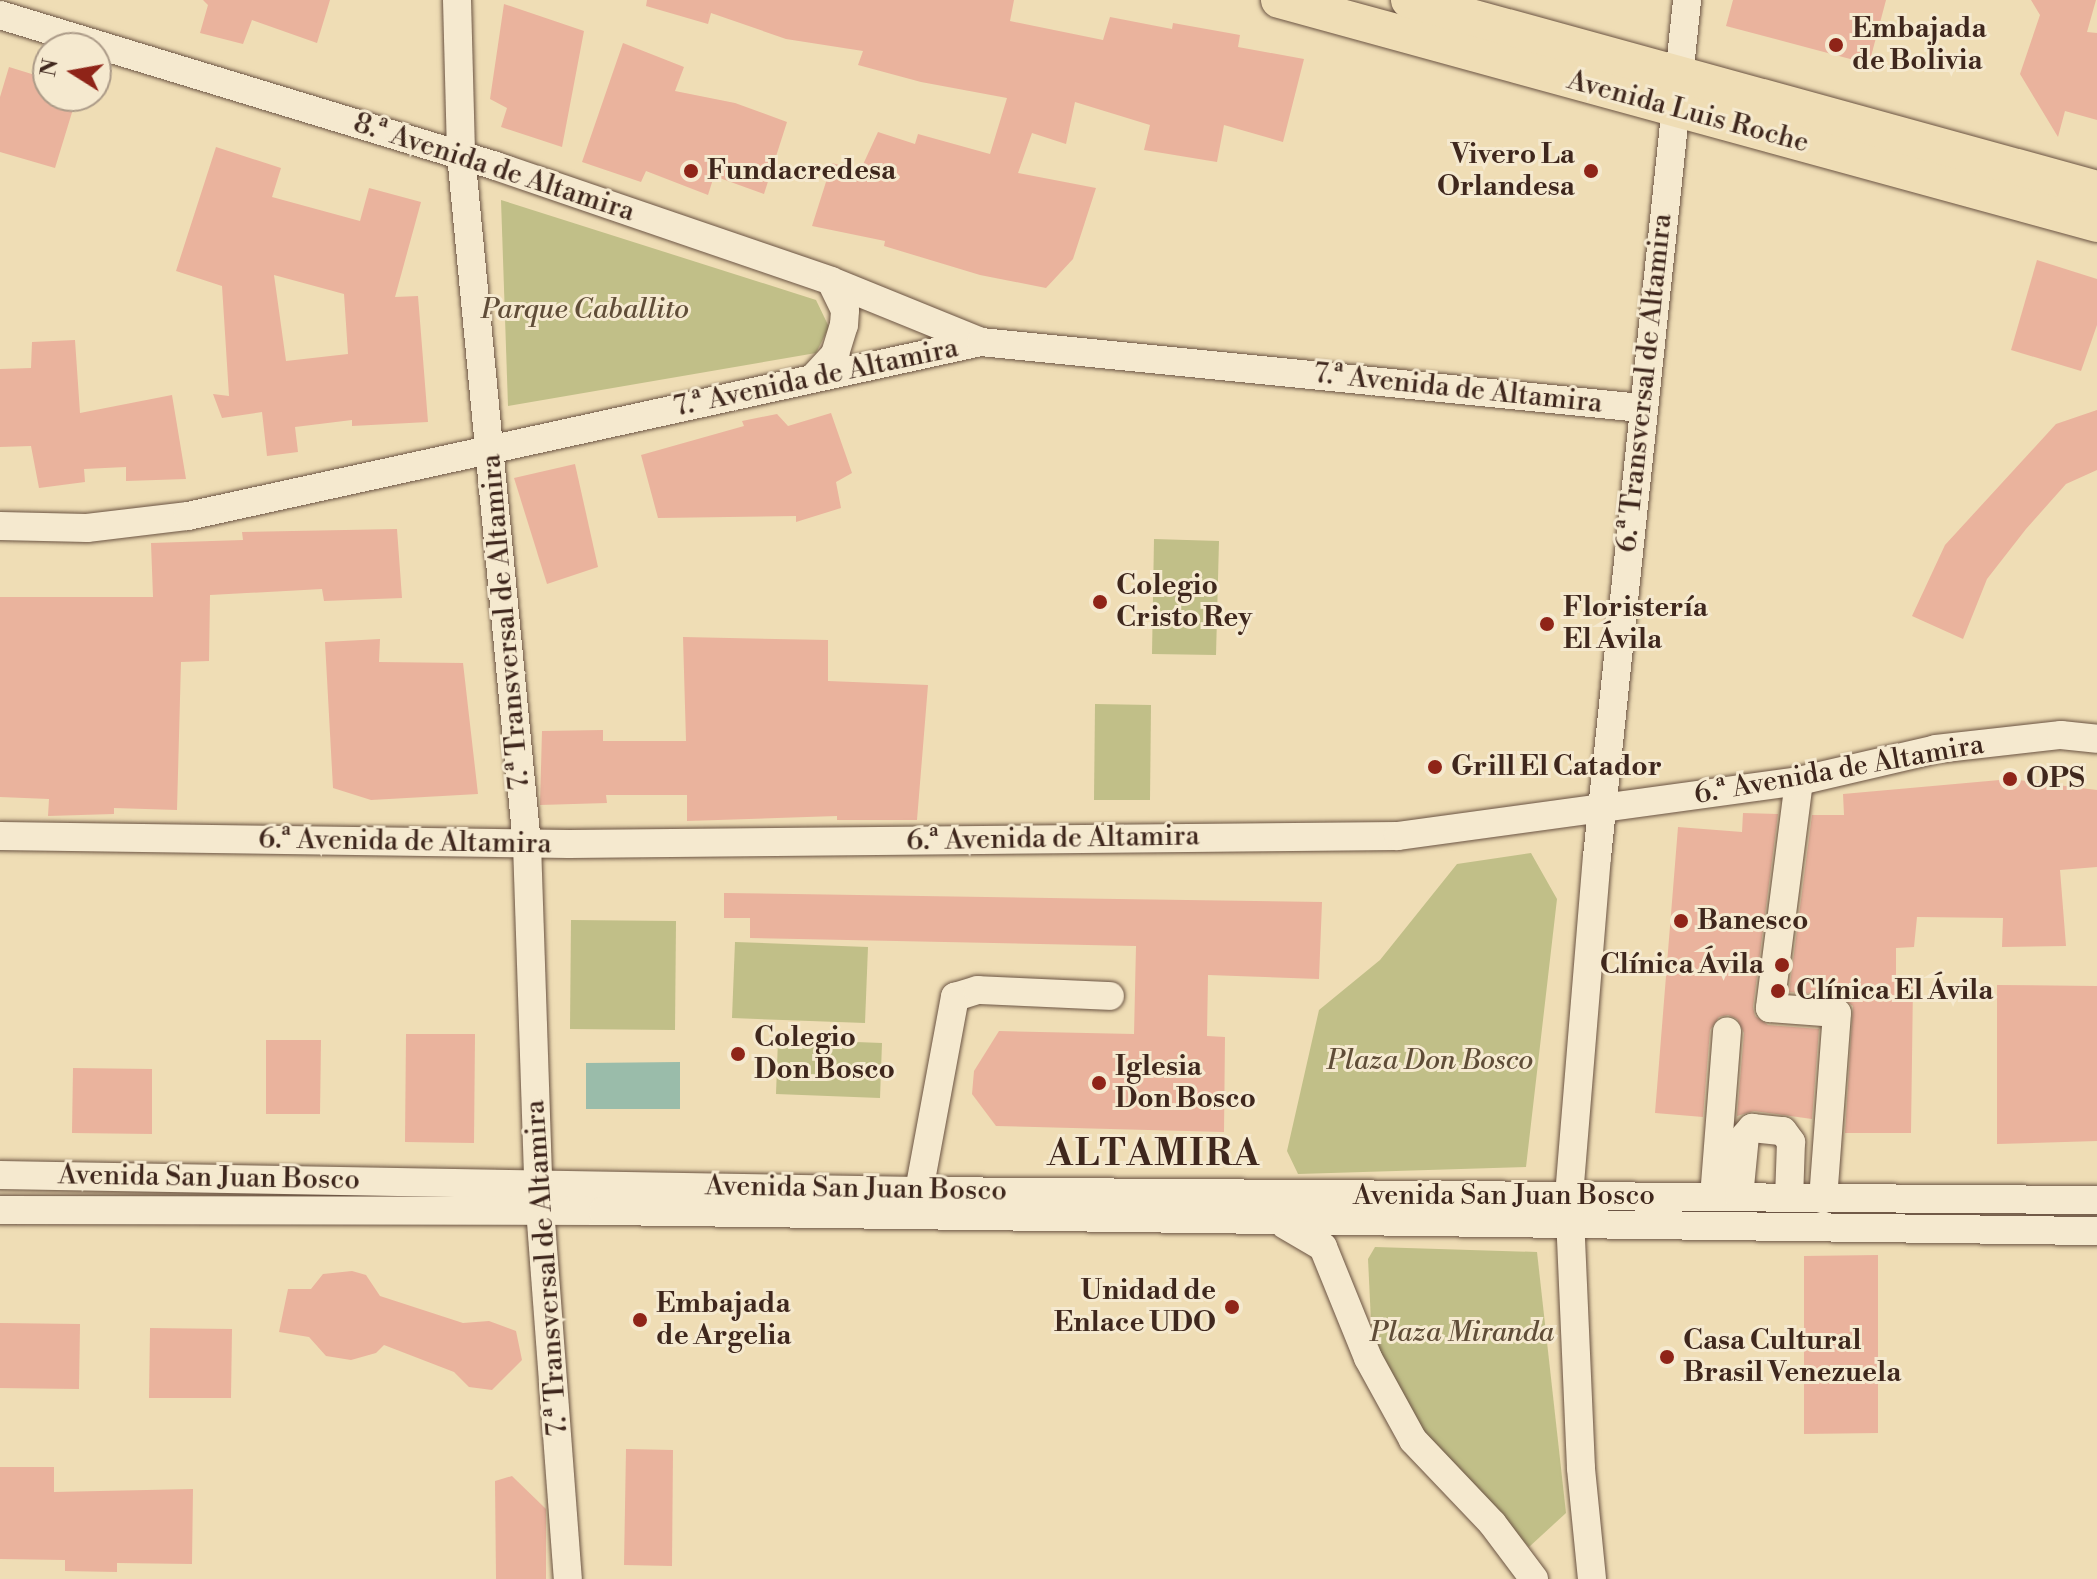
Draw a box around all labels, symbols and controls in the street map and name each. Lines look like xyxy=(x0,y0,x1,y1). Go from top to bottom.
place label: Embajada de Bolivia xyxy=(1852,12,1987,78)
north arrow xyxy=(32,32,112,112)
marker: Embajada de Bolivia xyxy=(1827,36,1845,54)
text: N xyxy=(35,57,65,79)
street label: Avenida Luis Roche xyxy=(1564,64,1812,160)
street label: 8.ª Avenida de Altamira xyxy=(349,107,639,229)
place label: Vivero La Orlandesa xyxy=(1437,138,1575,204)
place label: Fundacredesa xyxy=(707,154,896,188)
marker: Fundacredesa xyxy=(682,162,700,180)
marker: Vivero La Orlandesa xyxy=(1582,162,1600,180)
street label: 6.ª Transversal de Altamira xyxy=(1610,212,1680,554)
park label: Parque Caballito xyxy=(481,293,689,327)
street label: 7.ª Avenida de Altamira xyxy=(671,331,961,425)
street label: 7.ª Avenida de Altamira xyxy=(1312,357,1604,421)
street label: 7.ª Transversal de Altamira xyxy=(475,453,537,791)
place label: Colegio Cristo Rey xyxy=(1116,569,1252,635)
place label: Floristería El Ávila xyxy=(1563,591,1708,657)
marker: Colegio Cristo Rey xyxy=(1091,593,1109,611)
marker: Floristería El Ávila xyxy=(1538,615,1556,633)
street label: 6.ª Avenida de Altamira xyxy=(1692,728,1986,812)
place label: Grill El Catador xyxy=(1451,750,1662,784)
marker: Grill El Catador xyxy=(1426,758,1444,776)
place label: OPS xyxy=(2026,762,2085,796)
marker: OPS xyxy=(2001,770,2019,788)
street label: 6.ª Avenida de Altamira xyxy=(906,820,1200,858)
street label: 6.ª Avenida de Altamira xyxy=(258,823,552,861)
place label: Banesco xyxy=(1697,904,1808,938)
marker: Banesco xyxy=(1672,912,1690,930)
place label: Clínica Ávila xyxy=(1600,948,1764,982)
marker: Clínica Ávila xyxy=(1771,954,1793,976)
place label: Clínica El Ávila xyxy=(1796,974,1993,1008)
marker: Clínica El Ávila xyxy=(1767,980,1789,1002)
place label: Colegio Don Bosco xyxy=(754,1021,895,1087)
park label: Plaza Don Bosco xyxy=(1327,1044,1533,1078)
marker: Colegio Don Bosco xyxy=(729,1045,747,1063)
place label: Iglesia Don Bosco xyxy=(1115,1050,1256,1116)
marker: Iglesia Don Bosco xyxy=(1090,1074,1108,1092)
street label: 7.ª Transversal de Altamira xyxy=(518,1099,576,1437)
district label: ALTAMIRA xyxy=(1047,1133,1261,1177)
street label: Avenida San Juan Bosco xyxy=(58,1159,360,1197)
street label: Avenida San Juan Bosco xyxy=(705,1170,1007,1208)
street label: Avenida San Juan Bosco xyxy=(1353,1179,1655,1213)
place label: Unidad de Enlace UDO xyxy=(1054,1274,1216,1340)
place label: Embajada de Argelia xyxy=(656,1287,791,1353)
marker: Unidad de Enlace UDO xyxy=(1223,1298,1241,1316)
marker: Embajada de Argelia xyxy=(631,1311,649,1329)
park label: Plaza Miranda xyxy=(1370,1316,1554,1350)
place label: Casa Cultural Brasil Venezuela xyxy=(1683,1324,1901,1390)
marker: Casa Cultural Brasil Venezuela xyxy=(1658,1348,1676,1366)

